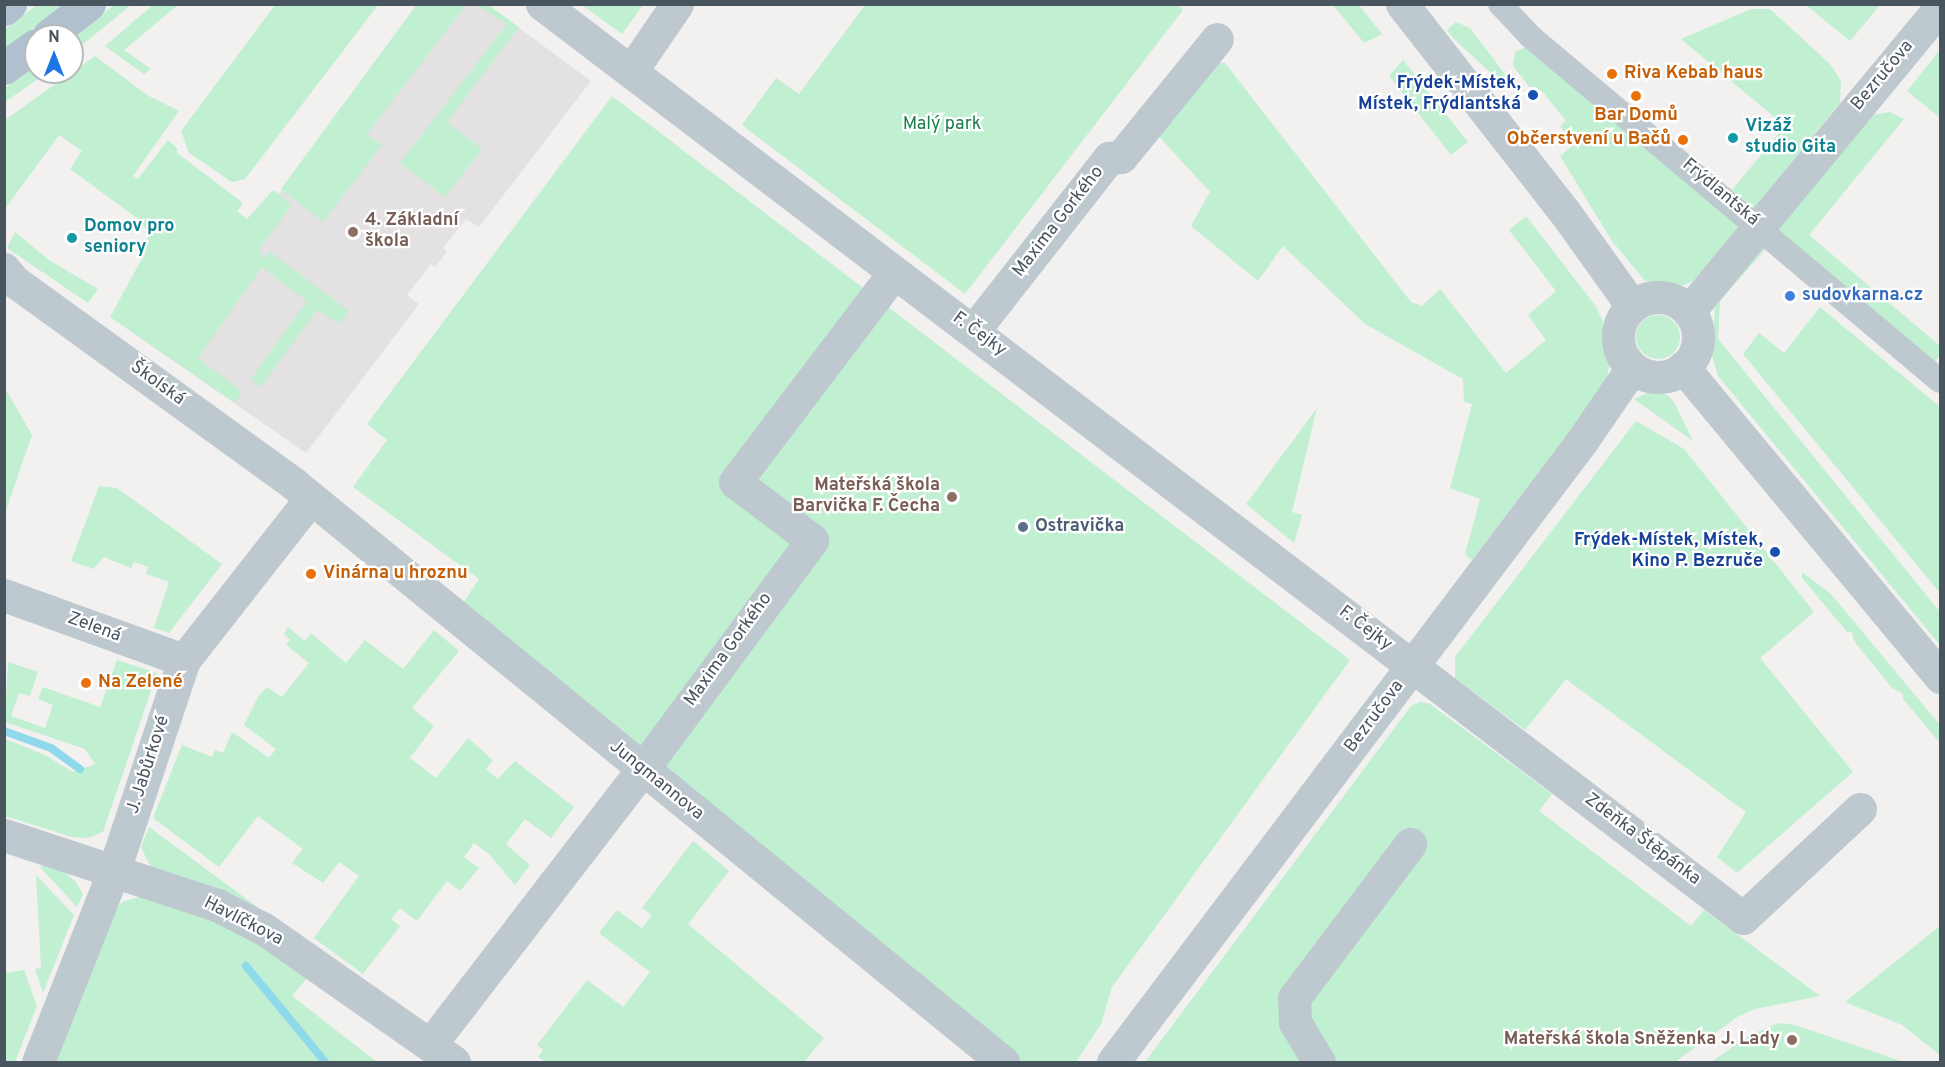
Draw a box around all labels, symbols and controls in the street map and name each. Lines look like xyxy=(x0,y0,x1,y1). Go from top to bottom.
north arrow xyxy=(24,24,84,84)
text: N xyxy=(48,28,60,48)
street label: Bezručova xyxy=(1847,36,1919,116)
place label: Riva Kebab haus xyxy=(1624,63,1763,85)
marker: Riva Kebab haus xyxy=(1605,67,1619,81)
place label: Frýdek-Místek, Místek, Frýdlantská xyxy=(1358,74,1521,116)
marker: Frýdek-Místek, Místek, Frýdlantská xyxy=(1526,88,1540,102)
marker: Bar Domů xyxy=(1629,89,1643,103)
place label: Bar Domů xyxy=(1594,105,1678,127)
park label: Malý park xyxy=(903,114,981,136)
place label: Vizáž studio Gita xyxy=(1745,117,1836,160)
place label: Občerstvení u Bačů xyxy=(1506,129,1671,151)
marker: Vizáž studio Gita xyxy=(1726,131,1740,145)
marker: Občerstvení u Bačů xyxy=(1676,133,1690,147)
street label: Frýdlantská xyxy=(1677,155,1763,231)
street label: Maxima Gorkého xyxy=(1009,162,1109,282)
place label: 4. Základní škola xyxy=(365,211,458,254)
place label: Domov pro seniory xyxy=(84,217,174,260)
marker: 4. Základní škola xyxy=(346,225,360,239)
marker: Domov pro seniory xyxy=(65,231,79,245)
place label: sudovkarna.cz xyxy=(1802,285,1923,307)
marker: sudovkarna.cz xyxy=(1783,289,1797,303)
street label: F. Čejky xyxy=(948,308,1010,362)
street label: Školská xyxy=(126,357,188,411)
place label: Mateřská škola Barvička F. Čecha xyxy=(792,476,940,518)
marker: Mateřská škola Barvička F. Čecha xyxy=(945,490,959,504)
place label: Ostravička xyxy=(1035,516,1124,538)
marker: Ostravička xyxy=(1016,520,1030,534)
place label: Frýdek-Místek, Místek, Kino P. Bezruče xyxy=(1574,531,1763,574)
marker: Frýdek-Místek, Místek, Kino P. Bezruče xyxy=(1768,545,1782,559)
place label: Vinárna u hroznu xyxy=(323,563,468,585)
marker: Vinárna u hroznu xyxy=(304,567,318,581)
street label: Maxima Gorkého xyxy=(681,589,777,711)
street label: F. Čejky xyxy=(1334,602,1396,656)
street label: Zelená xyxy=(64,608,124,648)
place label: Na Zelené xyxy=(98,672,183,694)
marker: Na Zelené xyxy=(79,676,93,690)
street label: Bezručova xyxy=(1341,676,1409,758)
street label: J. Jabůrkové xyxy=(123,713,175,817)
street label: Jungmannova xyxy=(605,736,707,826)
street label: Zdeňka Štěpánka xyxy=(1580,789,1704,891)
street label: Havlíčkova xyxy=(200,893,286,951)
place label: Mateřská škola Sněženka J. Lady xyxy=(1504,1029,1780,1051)
marker: Mateřská škola Sněženka J. Lady xyxy=(1785,1033,1799,1047)

